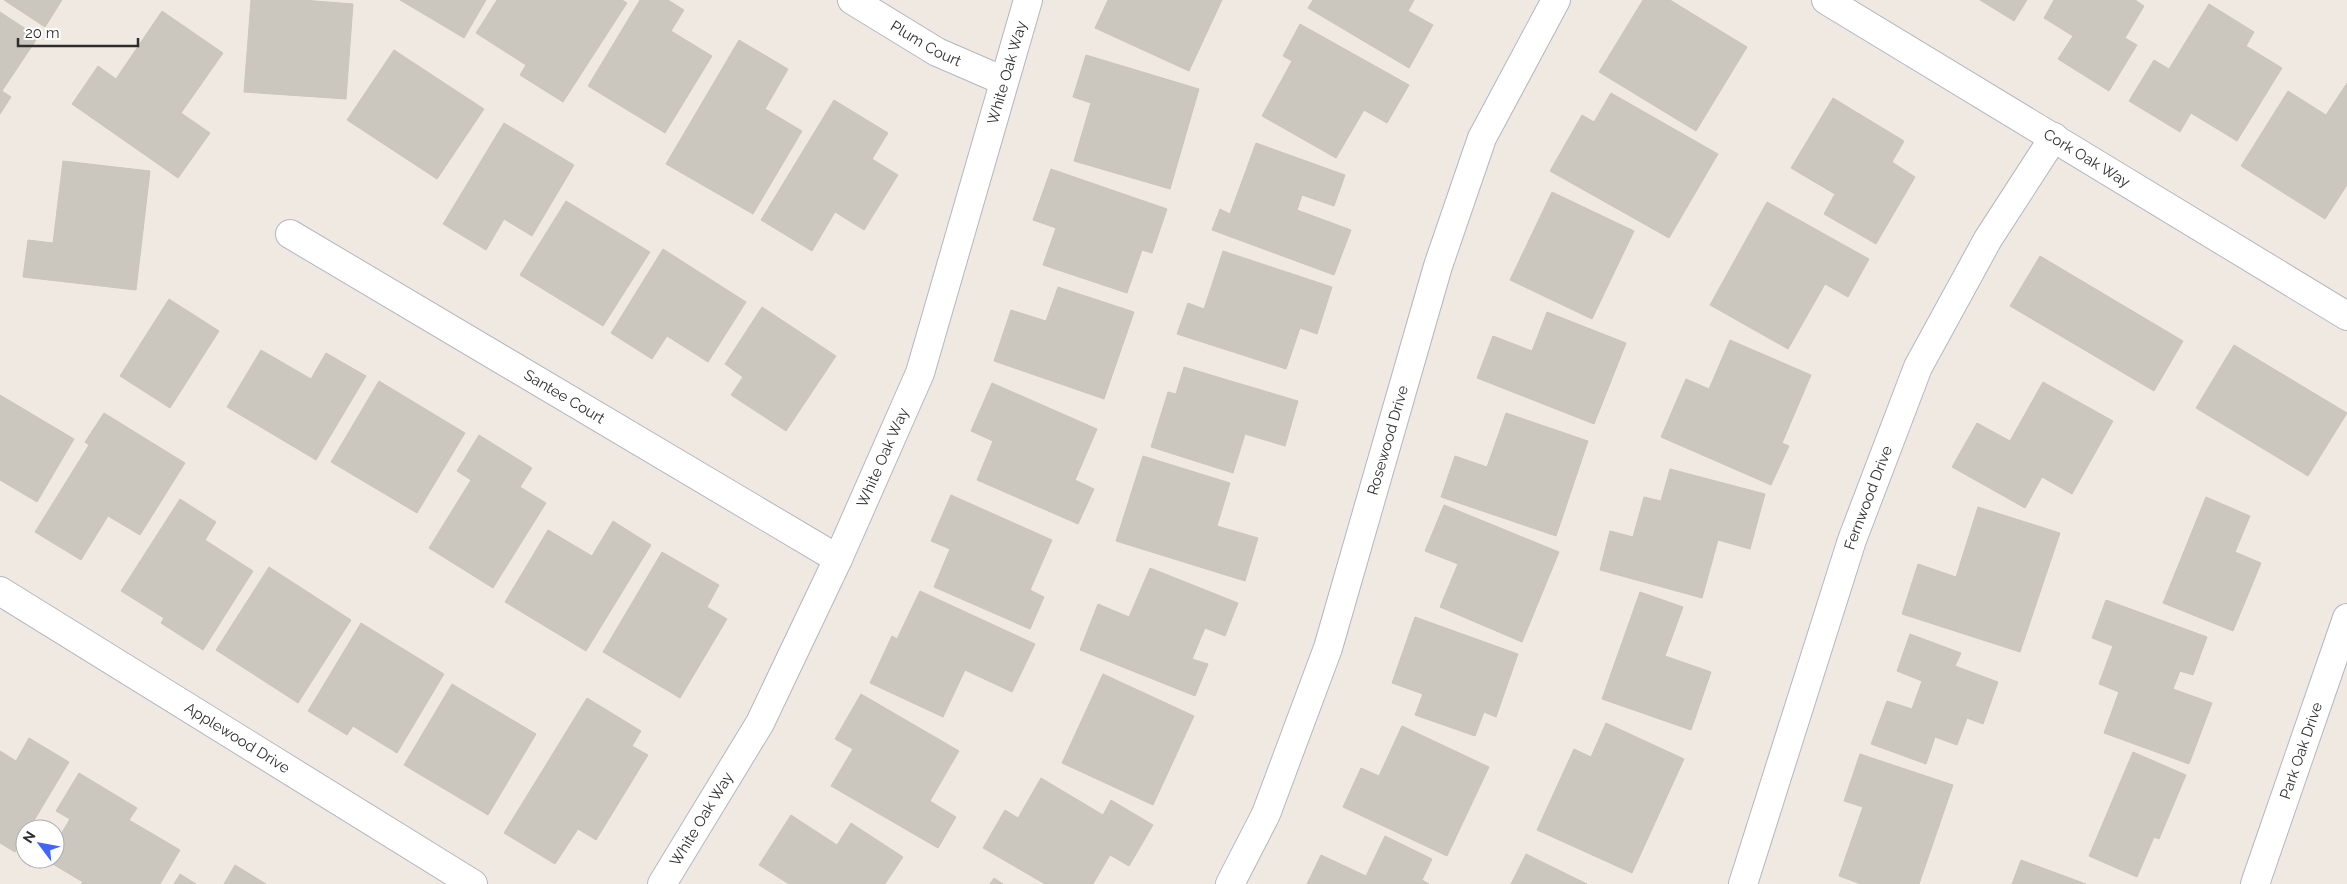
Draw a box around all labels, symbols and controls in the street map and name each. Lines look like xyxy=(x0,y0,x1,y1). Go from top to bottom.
scale bar xyxy=(18,15,138,47)
street label: Plum Court xyxy=(887,17,964,70)
street label: White Oak Way xyxy=(983,19,1030,127)
text: 20 m xyxy=(25,24,60,42)
street label: Cork Oak Way xyxy=(2040,125,2133,191)
street label: Santee Court xyxy=(521,366,608,428)
street label: Rosewood Drive xyxy=(1363,383,1412,497)
street label: White Oak Way xyxy=(853,405,913,510)
street label: Fernwood Drive xyxy=(1840,443,1896,552)
street label: Applewood Drive xyxy=(181,699,293,777)
street label: Park Oak Drive xyxy=(2276,700,2326,802)
street label: White Oak Way xyxy=(666,769,737,869)
north arrow xyxy=(15,819,65,869)
text: N xyxy=(19,828,39,846)

